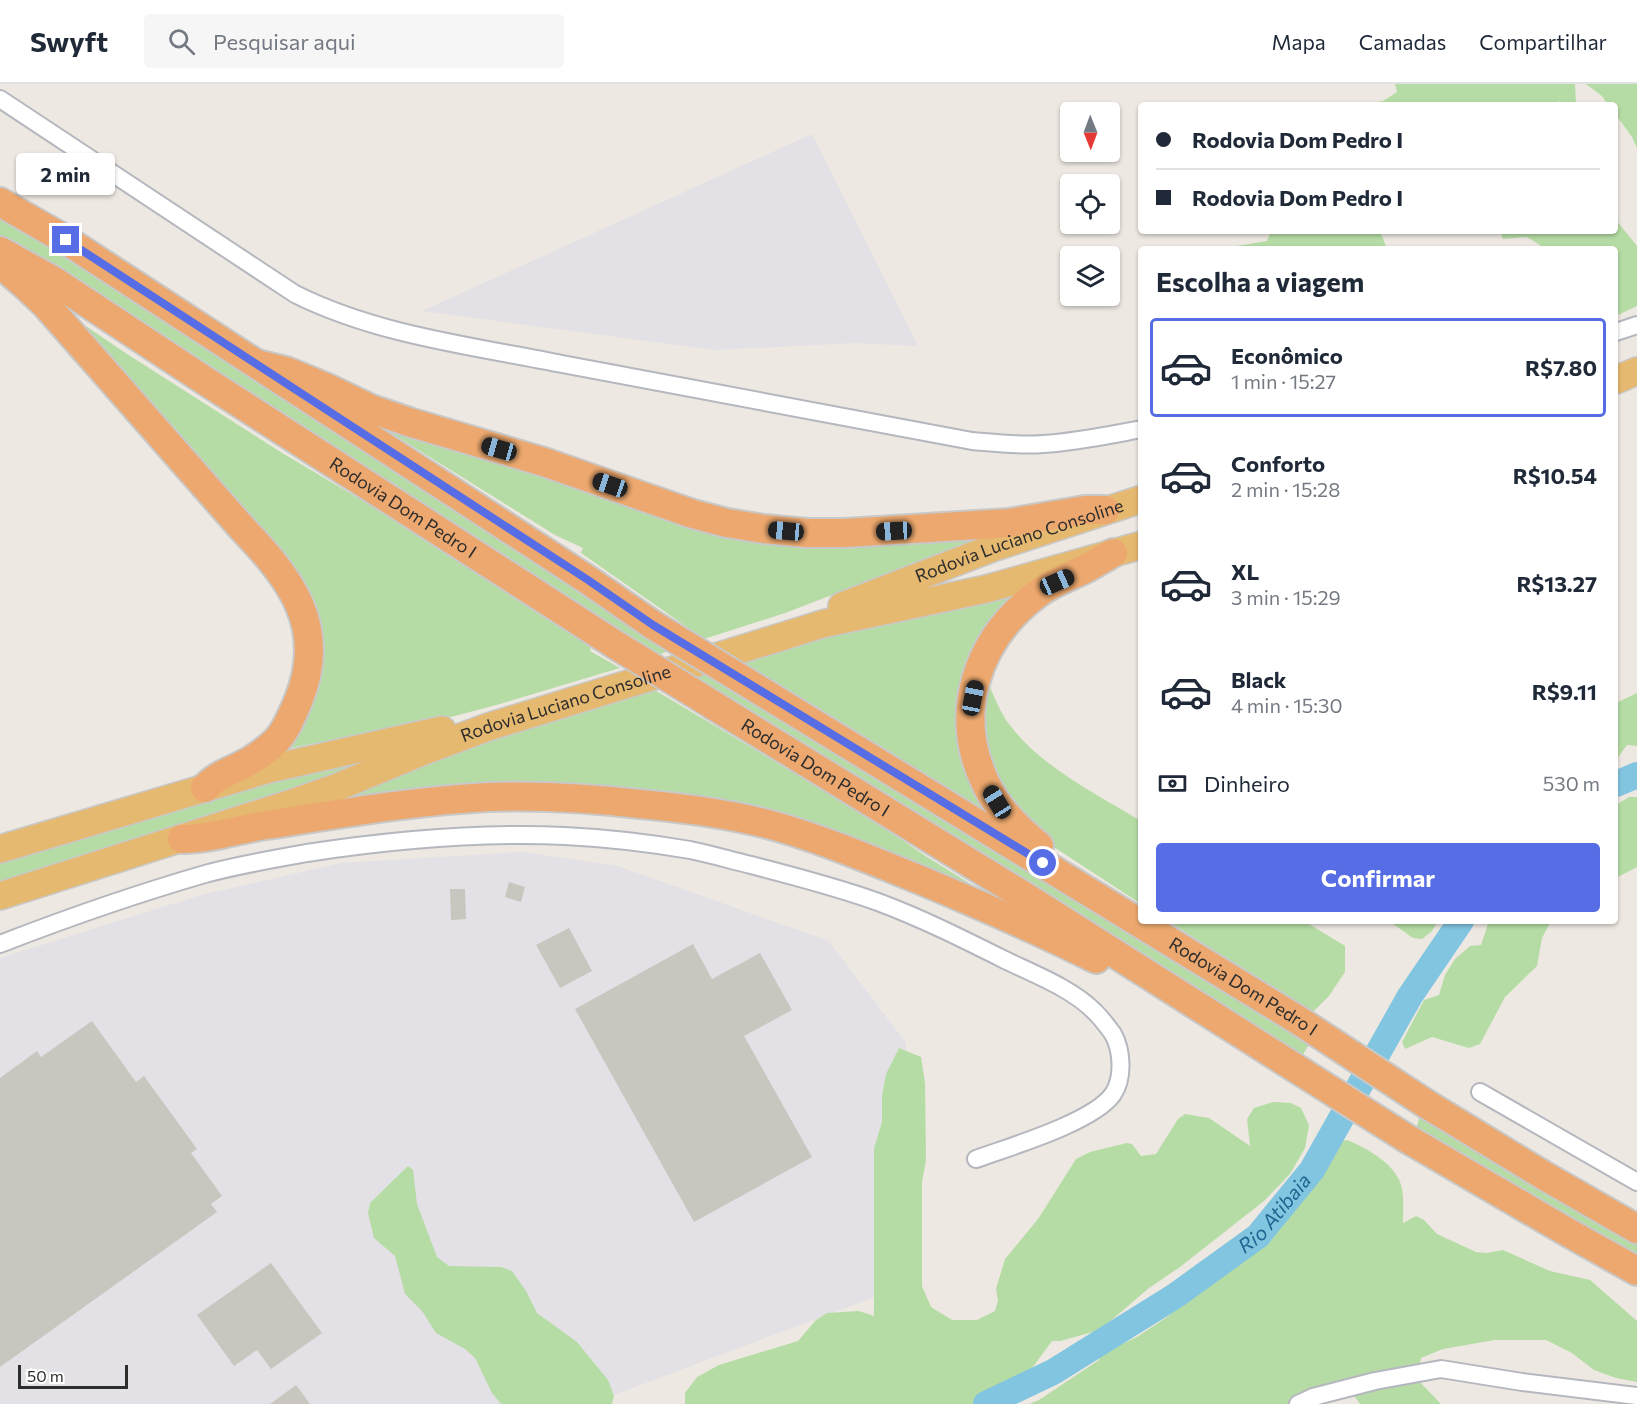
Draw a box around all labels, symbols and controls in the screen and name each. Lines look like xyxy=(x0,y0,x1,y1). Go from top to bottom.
search box xyxy=(144,14,564,68)
text: Swyft xyxy=(30,24,108,58)
icon: search xyxy=(165,25,198,58)
text: Pesquisar aqui xyxy=(213,28,356,55)
text: Mapa xyxy=(1272,29,1326,54)
text: Camadas xyxy=(1359,29,1446,54)
text: Compartilhar xyxy=(1479,29,1607,54)
north arrow xyxy=(1060,102,1120,162)
map controls xyxy=(1060,102,1120,306)
text: Rodovia Dom Pedro I xyxy=(1192,126,1403,153)
callout: 2 min xyxy=(16,153,116,195)
text: 2 min xyxy=(41,162,90,186)
button: locate xyxy=(1060,174,1120,234)
text: Rodovia Dom Pedro I xyxy=(1192,184,1403,211)
route end xyxy=(52,226,79,253)
button: layers xyxy=(1060,246,1120,306)
text: Escolha a viagem xyxy=(1156,265,1364,298)
icon: car xyxy=(1159,341,1213,395)
text: Econômico xyxy=(1231,342,1343,369)
text: R$7.80 xyxy=(1525,354,1597,381)
text: 1 min · 15:27 xyxy=(1231,369,1336,393)
car xyxy=(479,435,519,463)
icon: car xyxy=(1159,449,1213,503)
text: Conforto xyxy=(1231,450,1325,477)
street label: Rodovia Dom Pedro I xyxy=(326,452,481,562)
text: R$10.54 xyxy=(1513,462,1597,489)
car xyxy=(590,471,630,499)
text: 2 min · 15:28 xyxy=(1231,477,1340,501)
street label: Rodovia Luciano Consoline xyxy=(912,494,1126,587)
car xyxy=(767,520,805,542)
car xyxy=(876,521,912,541)
icon: car xyxy=(1159,557,1213,611)
text: XL xyxy=(1231,558,1259,585)
car xyxy=(1037,566,1077,598)
text: R$13.27 xyxy=(1516,570,1597,597)
text: 3 min · 15:29 xyxy=(1231,585,1341,609)
street label: Rodovia Luciano Consoline xyxy=(457,659,673,746)
icon: car xyxy=(1159,665,1213,719)
text: Black xyxy=(1231,666,1286,693)
text: R$9.11 xyxy=(1532,678,1597,705)
car xyxy=(961,679,985,717)
text: 4 min · 15:30 xyxy=(1231,693,1342,717)
street label: Rodovia Dom Pedro I xyxy=(738,713,894,821)
icon: cash xyxy=(1156,767,1189,800)
text: Dinheiro xyxy=(1204,770,1290,797)
text: 530 m xyxy=(1543,771,1600,795)
car xyxy=(980,782,1014,822)
button: Confirmar xyxy=(1156,843,1600,912)
route start xyxy=(1029,849,1056,876)
street label: Rodovia Dom Pedro I xyxy=(1166,932,1322,1040)
water label: Rio Atibaia xyxy=(1233,1168,1315,1258)
scale bar xyxy=(18,1362,128,1390)
text: 50 m xyxy=(27,1366,64,1385)

